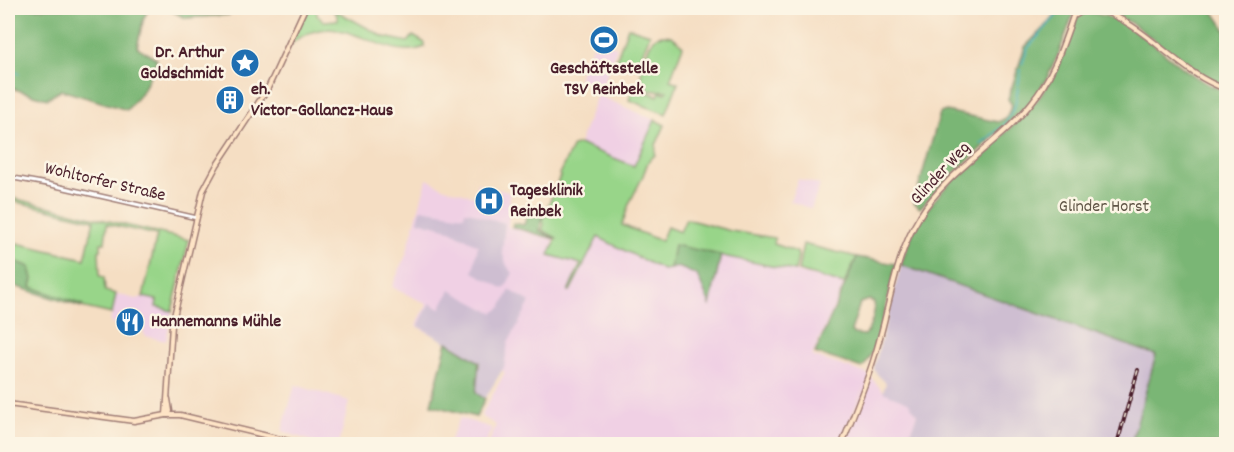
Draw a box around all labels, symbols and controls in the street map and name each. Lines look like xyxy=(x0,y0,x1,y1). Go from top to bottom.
sports icon: Geschäftsstelle TSV Reinbek xyxy=(588,24,620,56)
place label: Dr. Arthur Goldschmidt xyxy=(140,41,224,87)
place icon: Dr. Arthur Goldschmidt xyxy=(229,47,261,79)
place label: Geschäftsstelle TSV Reinbek xyxy=(550,57,658,103)
place label: eh. Victor-Gollancz-Haus xyxy=(251,78,394,124)
building icon: eh. Victor-Gollancz-Haus xyxy=(214,84,246,116)
street label: Glinder Weg xyxy=(905,137,977,211)
street label: Wohltorfer Straße xyxy=(42,157,168,209)
place label: Tagesklinik Reinbek xyxy=(510,179,584,225)
hospital icon: Tagesklinik Reinbek xyxy=(473,185,505,217)
park label: Glinder Horst xyxy=(1059,195,1149,220)
restaurant icon: Hannemanns Mühle xyxy=(114,306,146,338)
place label: Hannemanns Mühle xyxy=(151,310,281,335)

